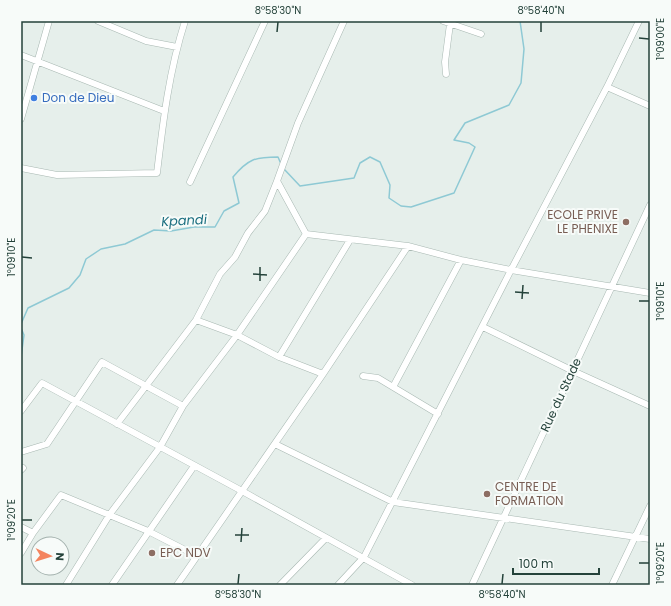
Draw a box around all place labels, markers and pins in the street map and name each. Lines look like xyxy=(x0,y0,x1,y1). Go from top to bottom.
place label: Don de Dieu xyxy=(42,89,114,106)
marker: Don de Dieu xyxy=(29,93,39,103)
place label: ECOLE PRIVE LE PHENIXE xyxy=(547,206,618,237)
marker: ECOLE PRIVE LE PHENIXE xyxy=(621,217,631,227)
place label: CENTRE DE FORMATION xyxy=(495,478,564,509)
marker: CENTRE DE FORMATION xyxy=(482,489,492,499)
place label: EPC NDV xyxy=(160,544,211,561)
marker: EPC NDV xyxy=(147,548,157,558)

